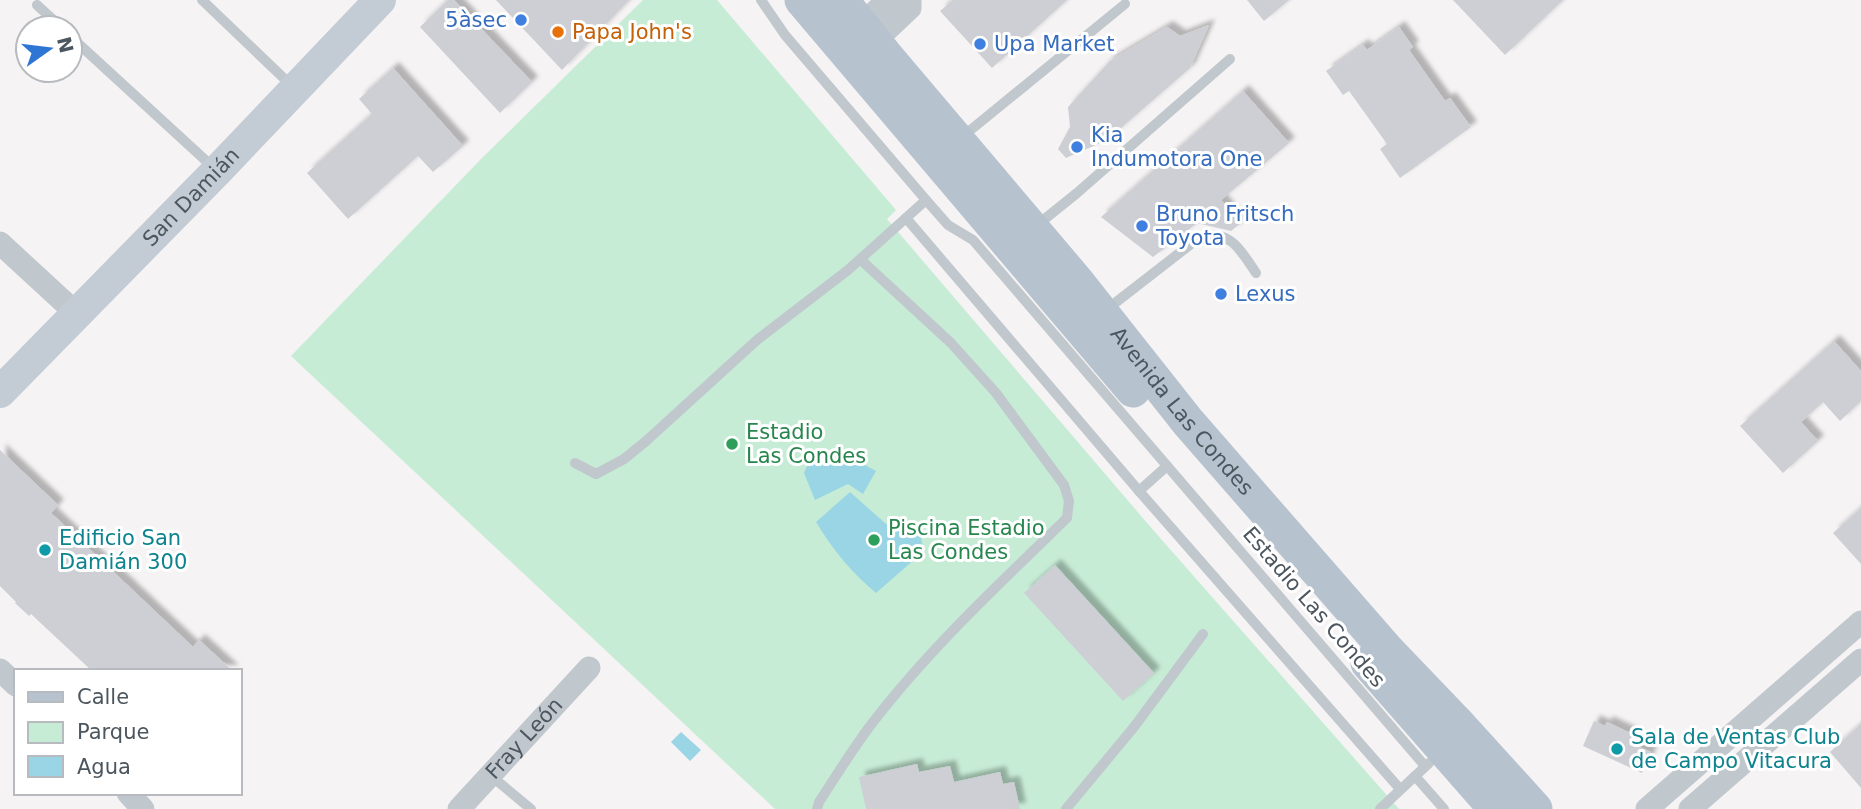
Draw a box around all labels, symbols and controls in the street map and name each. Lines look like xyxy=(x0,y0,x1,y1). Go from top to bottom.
place label: 5àsec xyxy=(445,8,507,32)
marker: 5àsec xyxy=(513,12,529,28)
north arrow xyxy=(14,14,84,84)
place label: Papa John's xyxy=(572,20,692,44)
marker: Papa John's xyxy=(550,24,566,40)
place label: Upa Market xyxy=(994,32,1114,56)
text: N xyxy=(53,35,78,55)
marker: Upa Market xyxy=(972,36,988,52)
place label: Kia Indumotora One xyxy=(1091,123,1262,171)
marker: Kia Indumotora One xyxy=(1069,139,1085,155)
street label: San Damián xyxy=(138,143,244,251)
place label: Bruno Fritsch Toyota xyxy=(1155,202,1294,250)
marker: Bruno Fritsch Toyota xyxy=(1134,218,1150,234)
place label: Lexus xyxy=(1235,282,1296,306)
marker: Lexus xyxy=(1213,286,1229,302)
street label: Avenida Las Condes xyxy=(1105,322,1258,500)
place label: Estadio Las Condes xyxy=(746,420,866,468)
marker: Estadio Las Condes xyxy=(724,436,740,452)
place label: Piscina Estadio Las Condes xyxy=(888,516,1045,564)
street label: Estadio Las Condes xyxy=(1238,522,1390,692)
place label: Edificio San Damián 300 xyxy=(59,526,187,574)
marker: Piscina Estadio Las Condes xyxy=(866,532,882,548)
marker: Edificio San Damián 300 xyxy=(37,542,53,558)
legend xyxy=(14,669,242,795)
text: Calle xyxy=(77,685,129,709)
street label: Fray León xyxy=(481,693,567,784)
text: Parque xyxy=(77,720,149,744)
place label: Sala de Ventas Club de Campo Vitacura xyxy=(1631,725,1840,773)
marker: Sala de Ventas Club de Campo Vitacura xyxy=(1609,741,1625,757)
text: Agua xyxy=(77,755,131,779)

